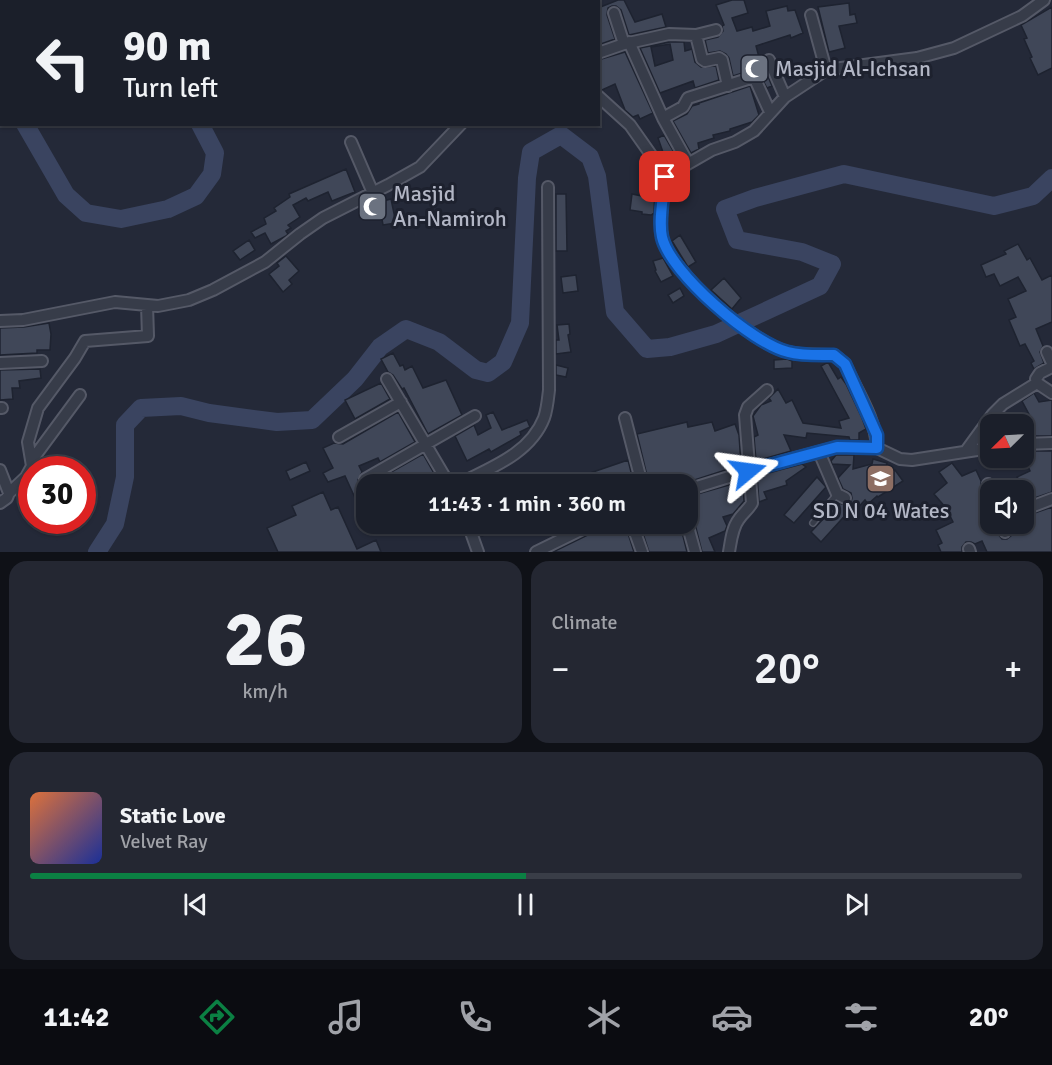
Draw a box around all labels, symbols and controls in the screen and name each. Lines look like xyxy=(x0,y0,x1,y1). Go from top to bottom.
text: 90 m xyxy=(123,21,212,72)
icon: left xyxy=(24,24,102,102)
mosque icon: Masjid Al-Ichsan xyxy=(738,52,770,84)
place label: Masjid Al-Ichsan xyxy=(775,55,931,82)
text: Turn left xyxy=(123,72,218,105)
pin xyxy=(639,151,690,202)
icon: arrive xyxy=(648,160,681,193)
place label: Masjid An-Namiroh xyxy=(393,180,507,232)
mosque icon: Masjid An-Namiroh xyxy=(356,190,388,222)
north arrow xyxy=(980,414,1034,468)
map controls xyxy=(980,414,1034,534)
position arrow xyxy=(716,439,780,503)
speed limit sign: 30 xyxy=(18,456,96,534)
school or university icon: SD N 04 Wates xyxy=(865,462,897,494)
button: sound xyxy=(980,480,1034,534)
text: 11:43 · 1 min · 360 m xyxy=(428,490,626,517)
place label: SD N 04 Wates xyxy=(813,497,949,524)
text: 26 xyxy=(223,592,307,688)
text: Climate xyxy=(552,610,617,635)
text: 20° xyxy=(754,641,820,696)
text: − xyxy=(552,649,569,690)
text: + xyxy=(1004,649,1022,690)
text: km/h xyxy=(243,679,288,704)
text: Static Love xyxy=(120,802,226,829)
text: Velvet Ray xyxy=(120,829,208,854)
icon: previous xyxy=(179,888,212,921)
icon: pause xyxy=(509,888,542,921)
icon: next xyxy=(840,888,873,921)
icon: directions xyxy=(196,996,238,1038)
icon: music xyxy=(325,996,367,1038)
icon: phone xyxy=(454,996,496,1038)
icon: climate xyxy=(583,996,625,1038)
icon: car xyxy=(711,996,753,1038)
icon: filters xyxy=(840,996,882,1038)
text: 11:42 xyxy=(43,1001,110,1034)
text: 20° xyxy=(969,1001,1009,1034)

